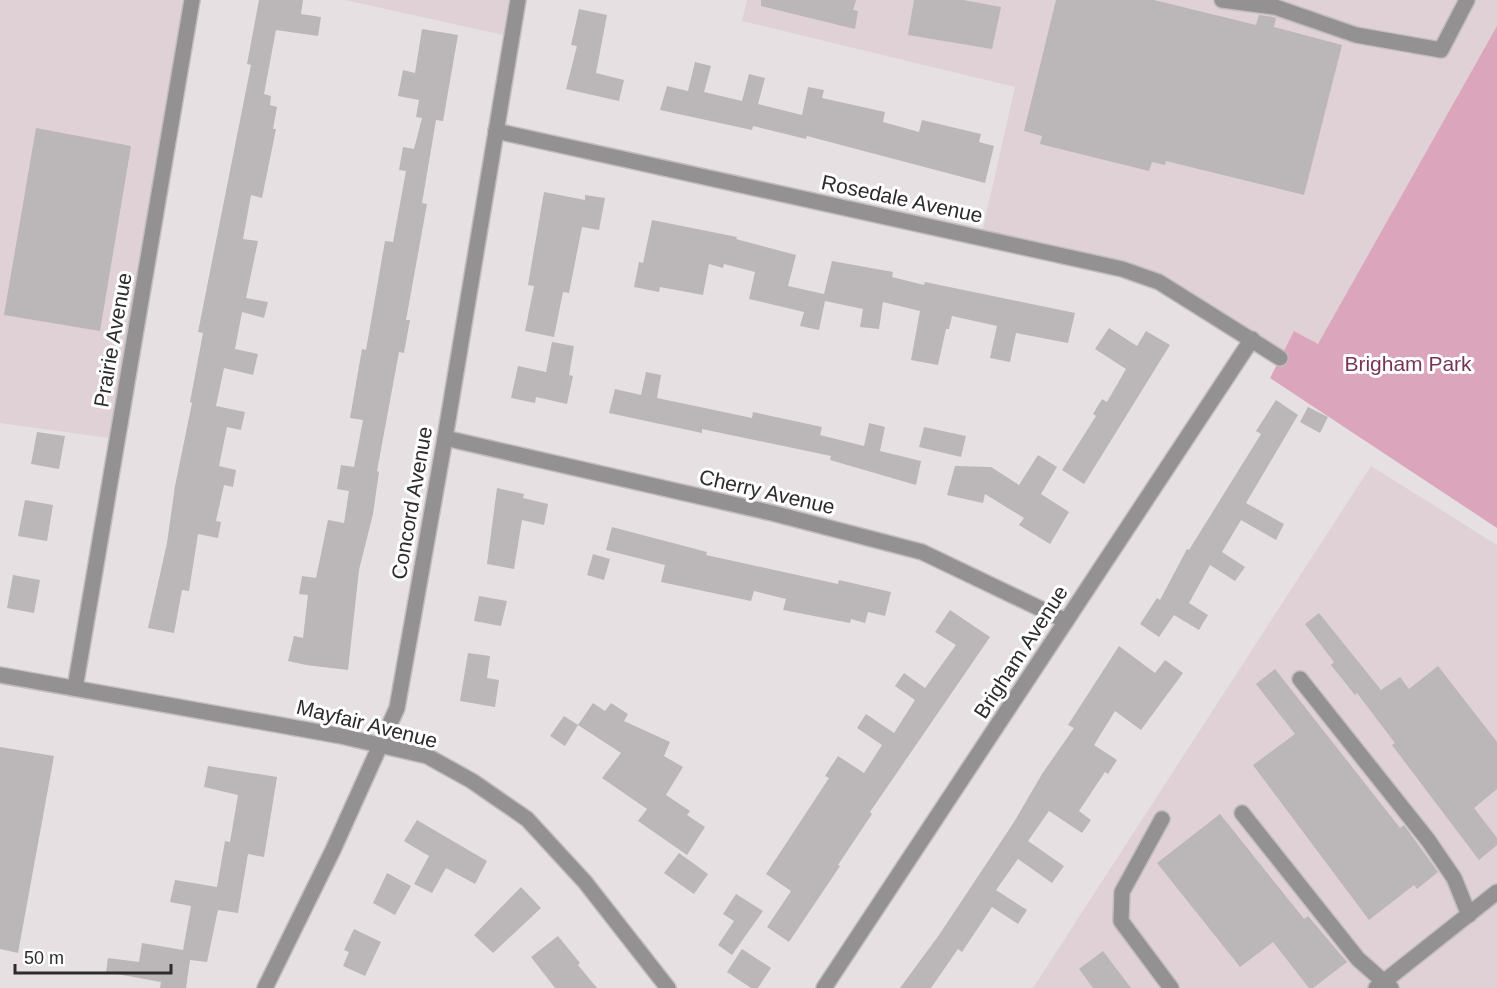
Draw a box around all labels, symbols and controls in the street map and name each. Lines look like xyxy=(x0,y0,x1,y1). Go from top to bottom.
street label: Rosedale Avenue xyxy=(819,170,985,227)
street label: Prairie Avenue xyxy=(89,271,136,409)
park label: Brigham Park xyxy=(1344,352,1472,375)
street label: Concord Avenue xyxy=(387,425,436,581)
street label: Cherry Avenue xyxy=(697,465,837,518)
street label: Brigham Avenue xyxy=(969,581,1072,722)
street label: Mayfair Avenue xyxy=(294,695,440,752)
scale bar xyxy=(15,937,171,975)
text: 50 m xyxy=(24,948,64,968)

